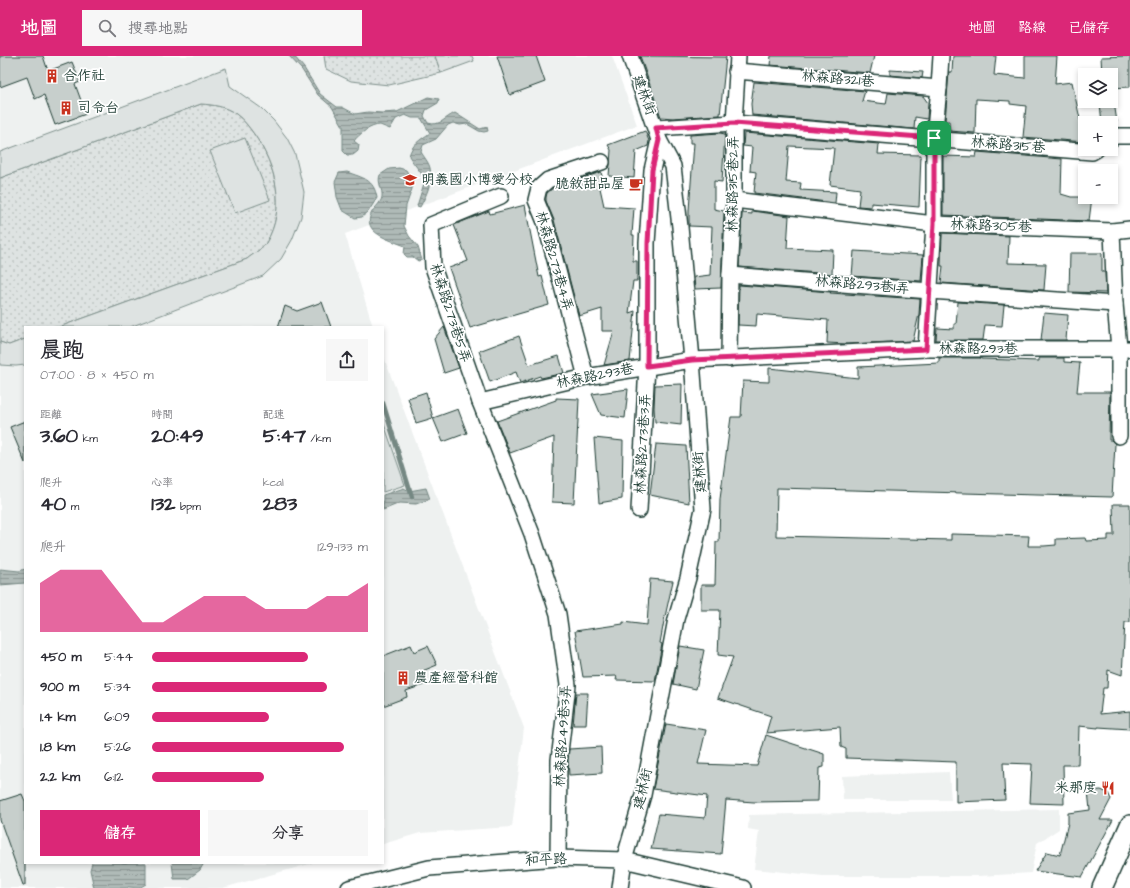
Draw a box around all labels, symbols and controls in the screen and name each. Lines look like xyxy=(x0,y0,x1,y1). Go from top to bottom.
search box xyxy=(82,10,362,46)
text: 地圖 xyxy=(20,15,58,42)
icon: search xyxy=(96,17,118,39)
text: 搜尋地點 xyxy=(128,18,188,39)
text: 地圖 xyxy=(968,18,996,38)
text: 路線 xyxy=(1018,18,1046,38)
text: 已儲存 xyxy=(1068,18,1110,38)
place label: 合作社 xyxy=(63,66,105,86)
street label: 林森路321巷 xyxy=(801,66,876,92)
building icon: 合作社 xyxy=(44,68,60,84)
map controls xyxy=(1078,68,1118,204)
button: layers xyxy=(1078,68,1118,108)
street label: 建林街 xyxy=(627,72,661,118)
place label: 司令台 xyxy=(77,98,119,118)
building icon: 司令台 xyxy=(58,100,74,116)
button: + xyxy=(1078,116,1118,156)
pin xyxy=(917,121,951,155)
icon: arrive xyxy=(923,127,945,149)
street label: 林森路315巷 xyxy=(970,132,1047,158)
street label: 林森路315巷2弄 xyxy=(722,135,744,233)
button: − xyxy=(1078,164,1118,204)
place label: 明義國小博愛分校 xyxy=(421,170,533,190)
school or university icon: 明義國小博愛分校 xyxy=(402,172,418,188)
place label: 脆敘甜品屋 xyxy=(555,174,625,194)
cafe icon: 脆敘甜品屋 xyxy=(628,176,644,192)
street label: 林森路273巷4弄 xyxy=(530,209,578,313)
street label: 林森路305巷 xyxy=(950,215,1033,237)
street label: 林森路273巷5弄 xyxy=(424,261,476,365)
street label: 林森路293巷1弄 xyxy=(814,271,910,299)
text: 晨跑 xyxy=(40,335,84,366)
button: share xyxy=(326,339,368,381)
street label: 林森路293巷 xyxy=(938,339,1019,359)
street label: 林森路293巷 xyxy=(554,358,637,393)
text: 07:00 · 8 × 450 m xyxy=(40,366,154,384)
street label: 林森路273巷3弄 xyxy=(630,393,656,495)
text: 距離 xyxy=(40,407,62,422)
text: 時間 xyxy=(151,407,173,422)
text: 配速 xyxy=(263,407,285,422)
text: 3.60 xyxy=(40,422,78,450)
text: 20:49 xyxy=(151,422,204,450)
text: 5:47 xyxy=(263,422,306,450)
text: km xyxy=(78,431,98,446)
text: /km xyxy=(306,431,331,446)
street label: 建林街 xyxy=(688,450,712,494)
text: 爬升 xyxy=(40,475,62,490)
text: 心率 xyxy=(151,475,173,490)
text: kcal xyxy=(263,475,284,490)
text: 40 xyxy=(40,490,66,518)
text: 132 xyxy=(151,490,176,518)
text: 283 xyxy=(263,490,297,518)
text: m xyxy=(66,499,79,514)
text: bpm xyxy=(176,499,201,514)
text: 爬升 xyxy=(40,538,66,556)
text: 129–133 m xyxy=(317,538,368,556)
text: 450 m xyxy=(40,648,82,666)
text: 5:44 xyxy=(104,648,133,666)
place label: 農產經營科館 xyxy=(414,668,498,688)
building icon: 農產經營科館 xyxy=(395,670,411,686)
text: 900 m xyxy=(40,678,79,696)
text: 5:34 xyxy=(104,678,131,696)
street label: 林森路249巷3弄 xyxy=(549,684,577,788)
text: 1.4 km xyxy=(40,708,76,726)
text: 6:09 xyxy=(104,708,130,726)
text: 1.8 km xyxy=(40,738,75,756)
text: 5:26 xyxy=(104,738,131,756)
street label: 建林街 xyxy=(629,766,657,812)
text: 2.2 km xyxy=(40,768,80,786)
text: 6:12 xyxy=(104,768,123,786)
place label: 米那度 xyxy=(1055,778,1097,798)
restaurant icon: 米那度 xyxy=(1100,780,1116,796)
button: 儲存 xyxy=(40,810,200,856)
button: 分享 xyxy=(208,810,368,856)
street label: 和平路 xyxy=(525,849,567,871)

